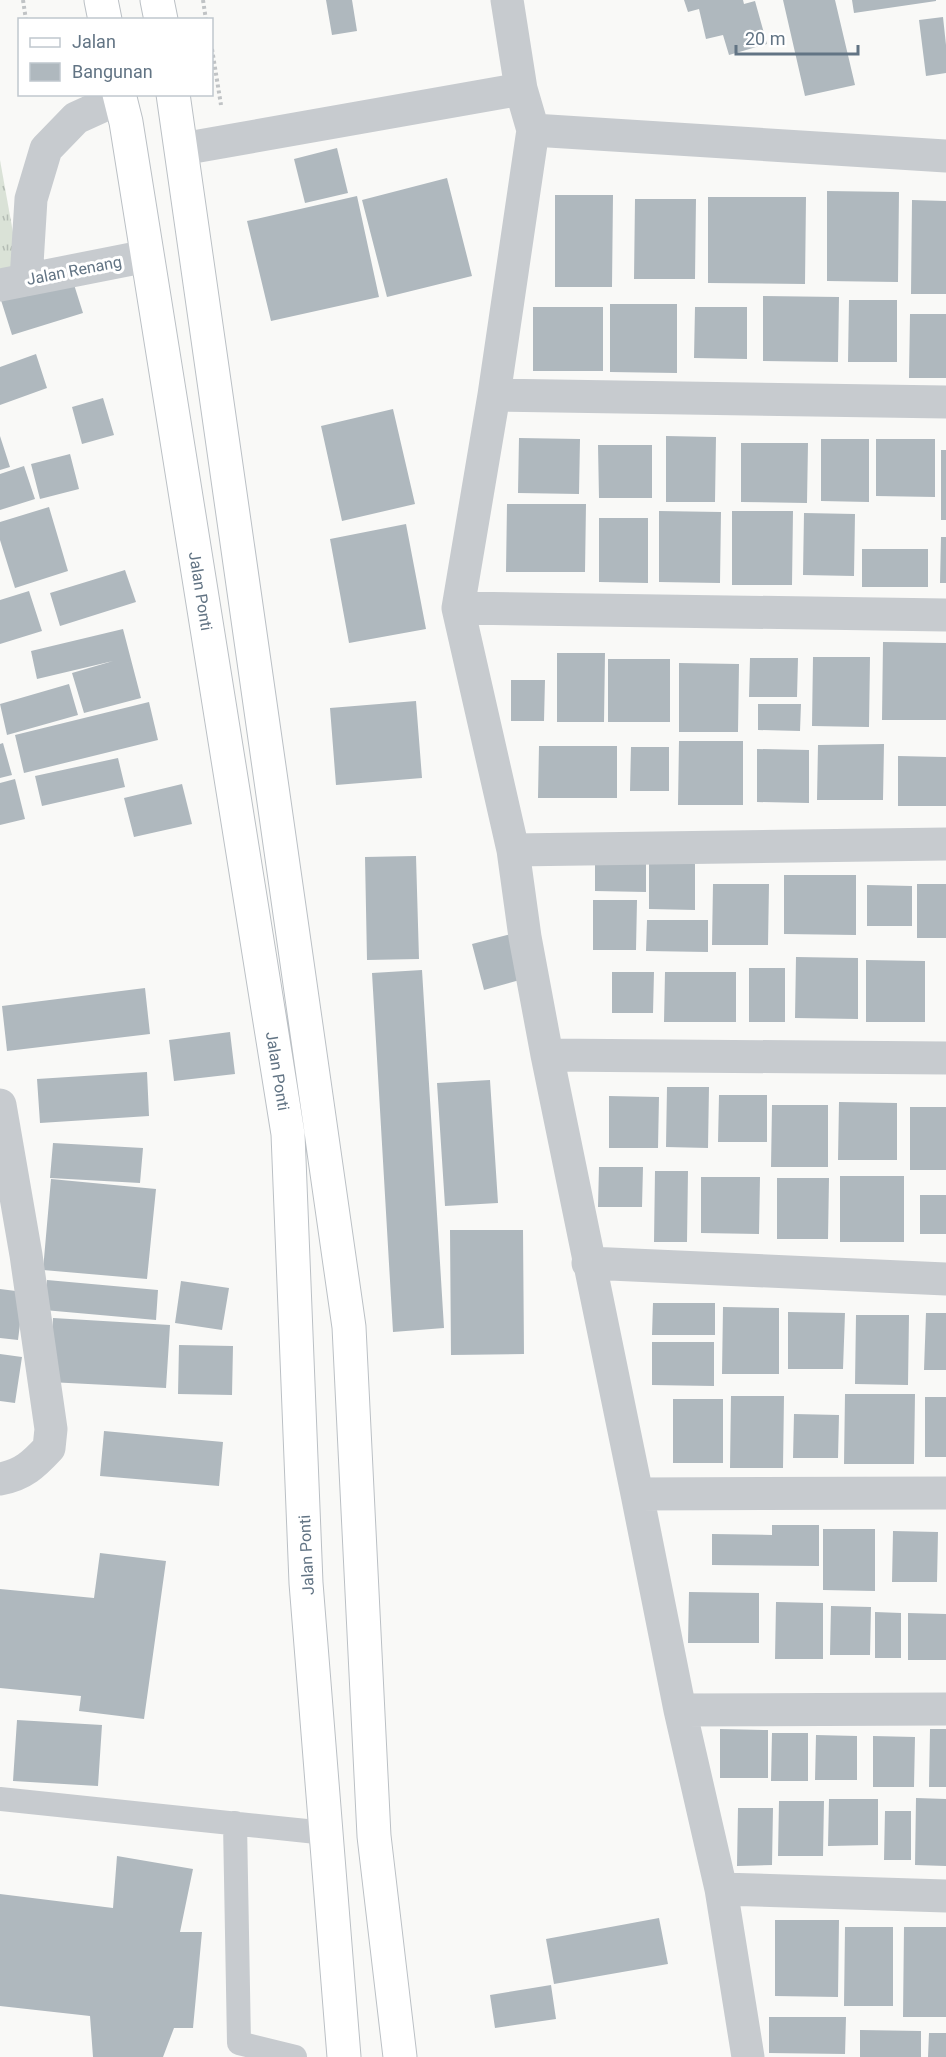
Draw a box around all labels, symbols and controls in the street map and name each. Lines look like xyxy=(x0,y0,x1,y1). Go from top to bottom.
legend xyxy=(18,18,213,96)
scale bar xyxy=(736,18,858,56)
text: 20 m xyxy=(745,28,785,49)
text: Jalan xyxy=(72,31,116,52)
text: Bangunan xyxy=(72,61,153,82)
street label: Jalan Renang xyxy=(25,252,123,289)
street label: Jalan Ponti xyxy=(185,550,216,632)
street label: Jalan Ponti xyxy=(262,1030,293,1112)
street label: Jalan Ponti xyxy=(295,1515,318,1595)

